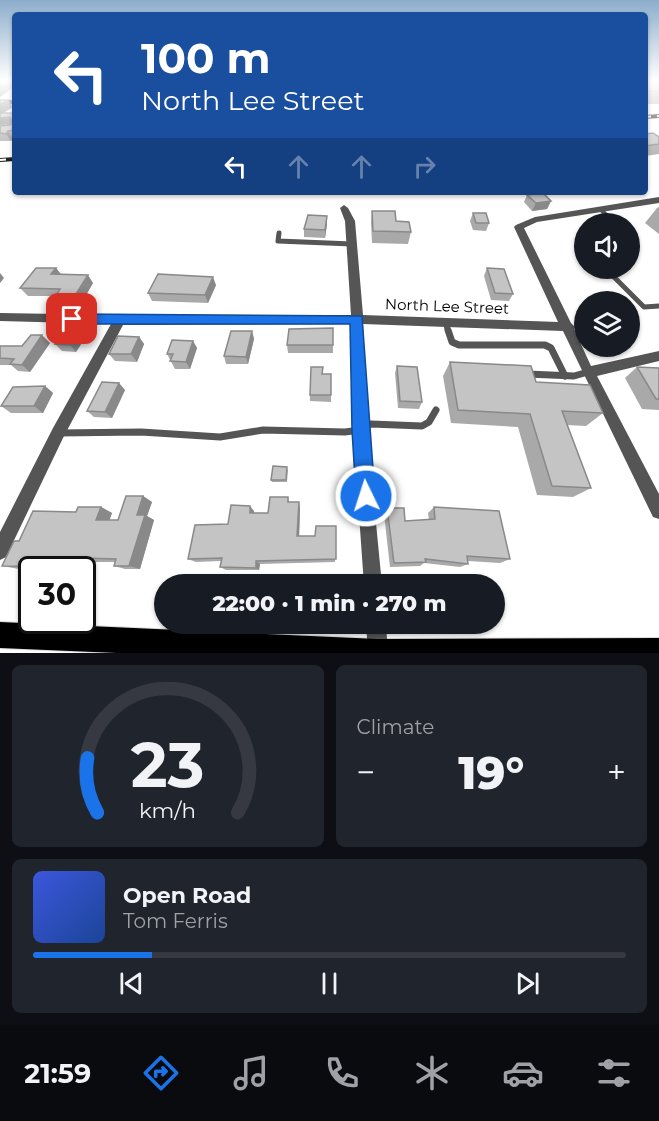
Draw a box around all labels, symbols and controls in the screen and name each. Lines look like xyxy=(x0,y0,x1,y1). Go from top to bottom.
text: 100 m xyxy=(141,32,270,84)
icon: left xyxy=(42,36,120,114)
text: North Lee Street xyxy=(141,84,364,117)
icon: left xyxy=(219,150,252,183)
icon: ahead xyxy=(282,150,315,183)
icon: ahead xyxy=(345,150,378,183)
icon: right xyxy=(408,150,441,183)
map controls xyxy=(574,213,640,357)
button: sound xyxy=(574,213,640,279)
button: layers xyxy=(574,291,640,357)
pin xyxy=(46,293,97,344)
street label: North Lee Street xyxy=(385,294,509,318)
icon: arrive xyxy=(55,302,88,335)
position arrow xyxy=(334,464,398,528)
speed limit sign: 30 xyxy=(18,556,96,634)
text: 22:00 · 1 min · 270 m xyxy=(212,590,447,617)
text: Climate xyxy=(357,715,434,739)
text: 23 xyxy=(131,727,205,803)
text: 19° xyxy=(458,745,524,800)
text: − xyxy=(357,752,375,792)
text: + xyxy=(607,752,626,792)
text: km/h xyxy=(139,797,196,823)
text: Open Road xyxy=(123,882,251,909)
text: Tom Ferris xyxy=(123,909,228,933)
icon: previous xyxy=(115,967,148,1000)
icon: pause xyxy=(313,967,346,1000)
icon: next xyxy=(511,967,544,1000)
icon: directions xyxy=(140,1052,182,1094)
icon: music xyxy=(230,1052,272,1094)
icon: phone xyxy=(321,1052,363,1094)
icon: climate xyxy=(411,1052,453,1094)
icon: car xyxy=(502,1052,544,1094)
icon: filters xyxy=(593,1052,635,1094)
text: 21:59 xyxy=(24,1057,91,1090)

